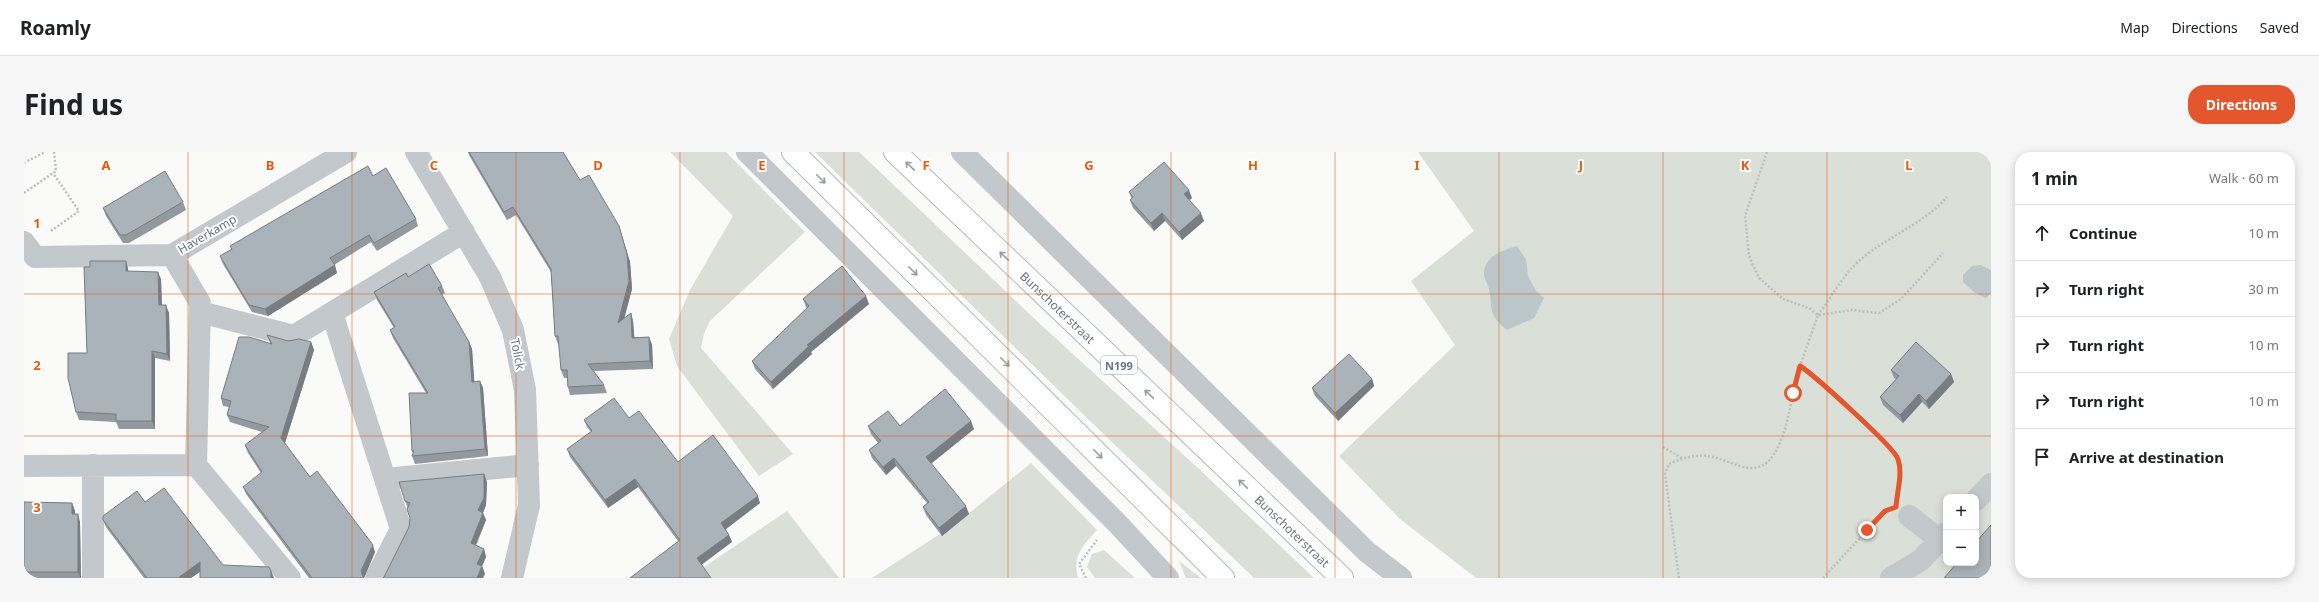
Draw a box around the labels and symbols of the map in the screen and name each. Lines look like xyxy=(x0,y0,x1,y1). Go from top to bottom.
text: A xyxy=(102,156,111,174)
text: B xyxy=(266,156,274,174)
text: C xyxy=(430,156,438,174)
text: D xyxy=(593,156,603,174)
text: E xyxy=(758,156,766,174)
text: F xyxy=(922,156,930,174)
text: G xyxy=(1084,156,1094,174)
text: H xyxy=(1248,156,1258,174)
text: I xyxy=(1414,156,1420,174)
text: J xyxy=(1578,156,1583,174)
text: K xyxy=(1741,156,1750,174)
text: L xyxy=(1905,156,1913,174)
one-way arrow xyxy=(905,161,915,171)
one-way arrow xyxy=(816,175,826,184)
street label: Haverkamp xyxy=(175,210,239,258)
text: 1 xyxy=(33,214,41,232)
one-way arrow xyxy=(999,251,1009,261)
one-way arrow xyxy=(908,266,918,276)
street label: Bunschoterstraat xyxy=(1017,267,1100,347)
street label: Tolick xyxy=(507,337,529,372)
text: 2 xyxy=(33,356,41,374)
road number: N199 xyxy=(1101,356,1137,374)
one-way arrow xyxy=(1000,357,1010,367)
route start xyxy=(1784,384,1802,402)
one-way arrow xyxy=(1144,389,1154,399)
one-way arrow xyxy=(1093,449,1103,459)
one-way arrow xyxy=(1238,479,1248,488)
street label: Bunschoterstraat xyxy=(1251,491,1334,571)
text: 3 xyxy=(33,498,41,516)
route end xyxy=(1858,521,1876,539)

